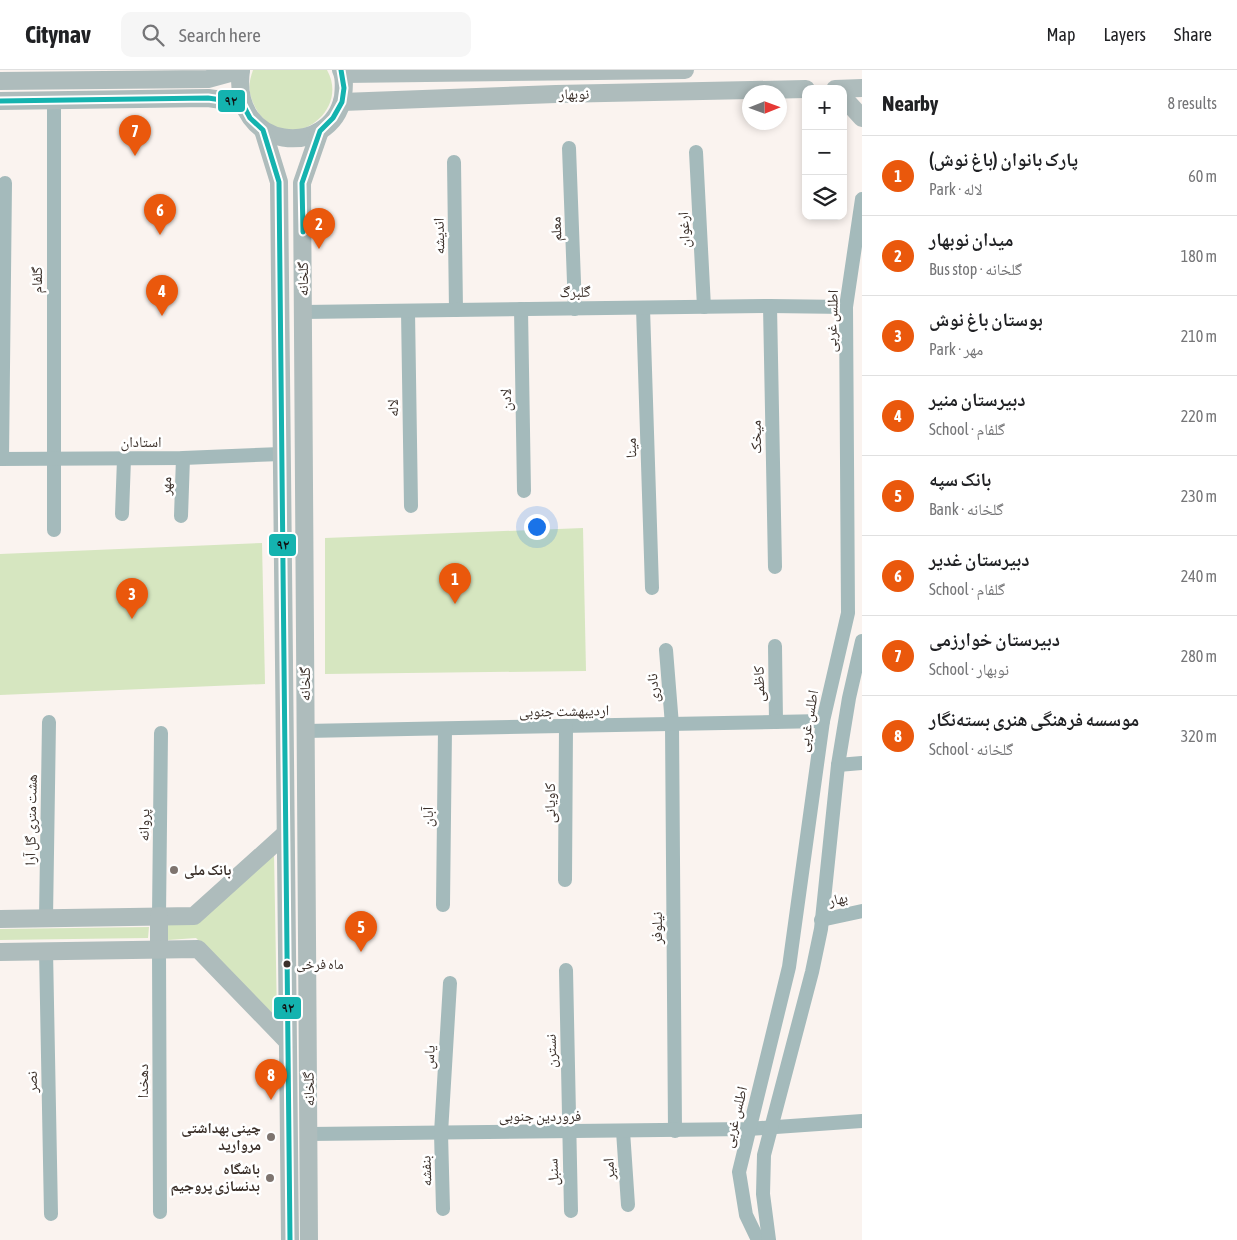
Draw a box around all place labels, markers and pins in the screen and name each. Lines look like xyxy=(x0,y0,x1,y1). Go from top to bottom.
pin: 7 xyxy=(119,115,151,156)
pin: 6 xyxy=(144,194,176,235)
pin: 2 xyxy=(303,208,335,249)
pin: 4 xyxy=(146,275,178,316)
pin: 1 xyxy=(439,563,471,604)
pin: 3 xyxy=(116,578,148,619)
place label: بانک ملی xyxy=(184,861,231,879)
marker: بانک ملی xyxy=(168,864,180,876)
pin: 5 xyxy=(345,911,377,952)
place label: ماه فرخی xyxy=(296,956,344,973)
marker: ماه فرخی xyxy=(282,959,292,969)
pin: 8 xyxy=(255,1059,287,1100)
place label: چینی بهداشتی مروارید xyxy=(181,1119,261,1153)
marker: چینی بهداشتی مروارید xyxy=(265,1131,277,1143)
place label: باشگاه بدنسازی پروجیم xyxy=(170,1160,260,1196)
marker: باشگاه بدنسازی پروجیم xyxy=(264,1172,276,1184)

